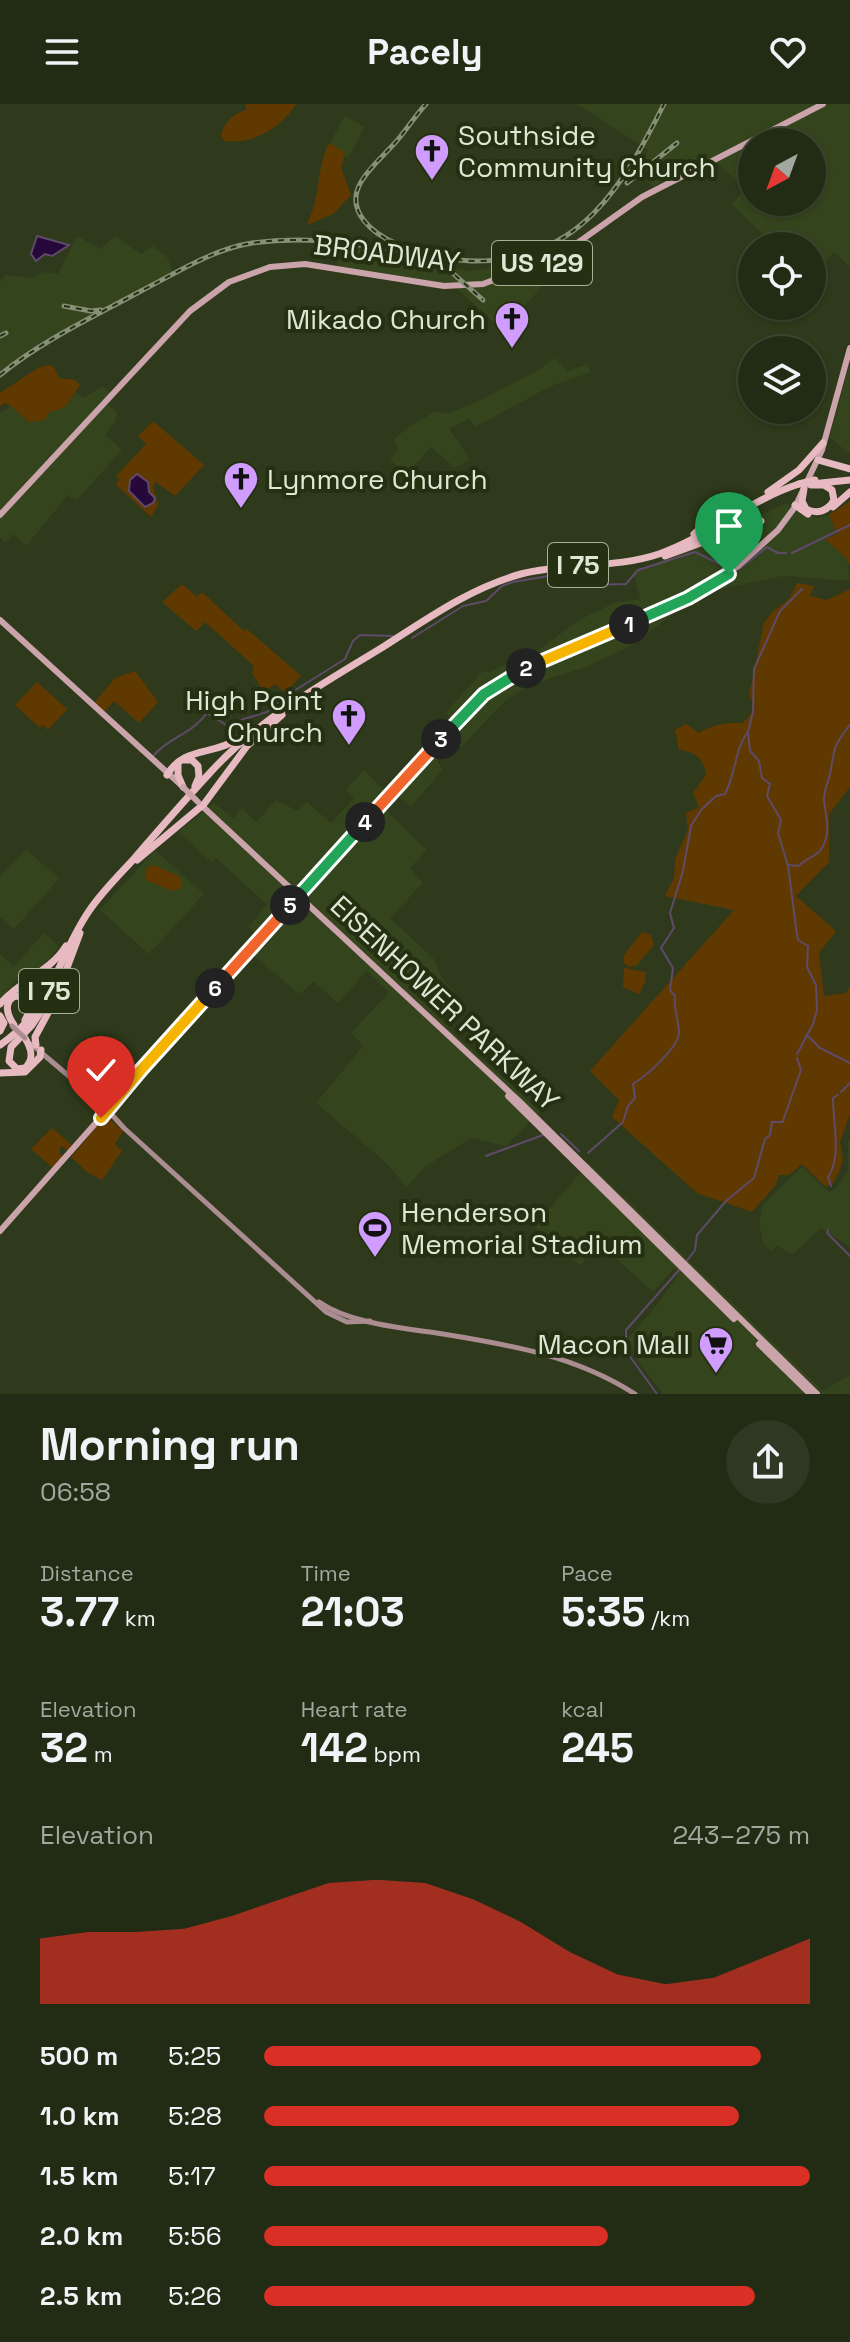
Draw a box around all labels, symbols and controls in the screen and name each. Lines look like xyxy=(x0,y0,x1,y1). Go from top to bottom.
text: Pacely xyxy=(367,29,483,75)
icon: menu xyxy=(40,30,84,74)
icon: heart xyxy=(766,30,810,74)
place label: Southside Community Church xyxy=(458,117,716,185)
north arrow xyxy=(738,128,826,216)
map controls xyxy=(738,128,826,424)
church icon: Southside Community Church xyxy=(413,132,451,182)
street label: BROADWAY xyxy=(312,226,462,280)
button: locate xyxy=(738,232,826,320)
road number: US 129 xyxy=(492,241,592,285)
church icon: Mikado Church xyxy=(493,300,531,350)
place label: Mikado Church xyxy=(286,301,486,337)
button: layers xyxy=(738,336,826,424)
church icon: Lynmore Church xyxy=(222,460,260,510)
place label: Lynmore Church xyxy=(267,461,488,497)
pin xyxy=(695,492,763,574)
icon: arrive xyxy=(707,504,751,548)
road number: I 75 xyxy=(548,543,608,587)
pin: 1 xyxy=(609,604,649,644)
text: 1 xyxy=(624,610,634,638)
pin: 2 xyxy=(506,648,546,688)
text: 2 xyxy=(519,654,533,682)
place label: High Point Church xyxy=(185,682,323,750)
church icon: High Point Church xyxy=(330,697,368,747)
pin: 3 xyxy=(421,719,461,759)
text: 3 xyxy=(434,725,448,753)
pin: 4 xyxy=(345,802,385,842)
text: 4 xyxy=(358,808,372,836)
pin: 5 xyxy=(270,885,310,925)
street label: EISENHOWER PARKWAY xyxy=(323,887,567,1119)
text: 5 xyxy=(283,891,297,919)
pin: 6 xyxy=(195,968,235,1008)
road number: I 75 xyxy=(19,969,79,1013)
text: 6 xyxy=(208,974,222,1002)
pin xyxy=(67,1036,135,1118)
icon: check xyxy=(79,1048,123,1092)
place label: Henderson Memorial Stadium xyxy=(401,1194,643,1262)
sports icon: Henderson Memorial Stadium xyxy=(356,1209,394,1259)
supermarket icon: Macon Mall xyxy=(697,1325,735,1375)
place label: Macon Mall xyxy=(538,1326,690,1362)
text: Morning run xyxy=(40,1417,300,1473)
button: share xyxy=(726,1420,810,1504)
text: 06:58 xyxy=(40,1475,111,1509)
text: Distance xyxy=(40,1559,134,1587)
text: Time xyxy=(301,1559,351,1587)
text: Pace xyxy=(561,1559,613,1587)
text: 3.77 xyxy=(40,1587,119,1638)
text: 21:03 xyxy=(301,1587,405,1638)
text: 5:35 xyxy=(561,1587,646,1638)
text: km xyxy=(119,1604,156,1632)
text: /km xyxy=(646,1604,690,1632)
text: Elevation xyxy=(40,1695,136,1723)
text: Heart rate xyxy=(301,1695,407,1723)
text: kcal xyxy=(561,1695,604,1723)
text: 32 xyxy=(40,1723,88,1774)
text: 142 xyxy=(301,1723,368,1774)
text: 245 xyxy=(561,1723,634,1774)
text: m xyxy=(88,1740,113,1768)
text: bpm xyxy=(368,1740,421,1768)
text: Elevation xyxy=(40,1818,154,1852)
text: 243–275 m xyxy=(673,1818,810,1852)
text: 500 m xyxy=(40,2039,118,2073)
text: 5:25 xyxy=(168,2039,221,2073)
text: 1.0 km xyxy=(40,2099,120,2133)
text: 5:28 xyxy=(168,2099,222,2133)
text: 1.5 km xyxy=(40,2159,119,2193)
text: 5:17 xyxy=(168,2159,216,2193)
text: 2.0 km xyxy=(40,2219,123,2253)
text: 5:56 xyxy=(168,2219,222,2253)
text: 2.5 km xyxy=(40,2279,122,2313)
text: 5:26 xyxy=(168,2279,222,2313)

